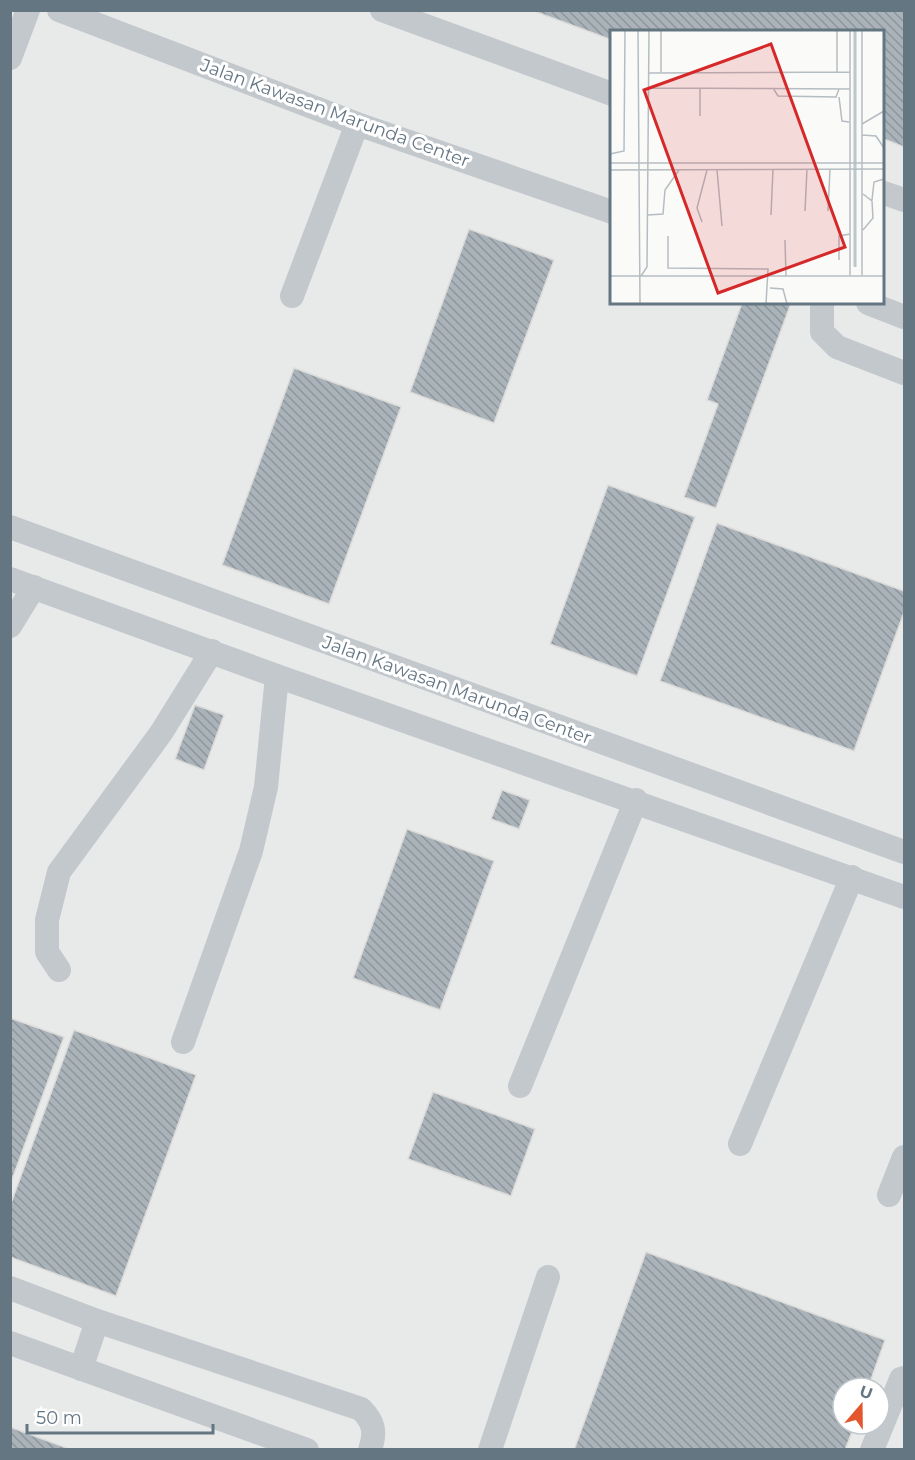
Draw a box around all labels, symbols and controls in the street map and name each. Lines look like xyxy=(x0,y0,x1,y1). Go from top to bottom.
inset map xyxy=(610,30,885,304)
street label: Jalan Kawasan Marunda Center xyxy=(197,54,472,172)
street label: Jalan Kawasan Marunda Center xyxy=(319,631,594,749)
north arrow xyxy=(831,1376,891,1436)
text: U xyxy=(857,1381,875,1403)
scale bar xyxy=(27,1397,213,1435)
text: 50 m xyxy=(36,1407,82,1429)

